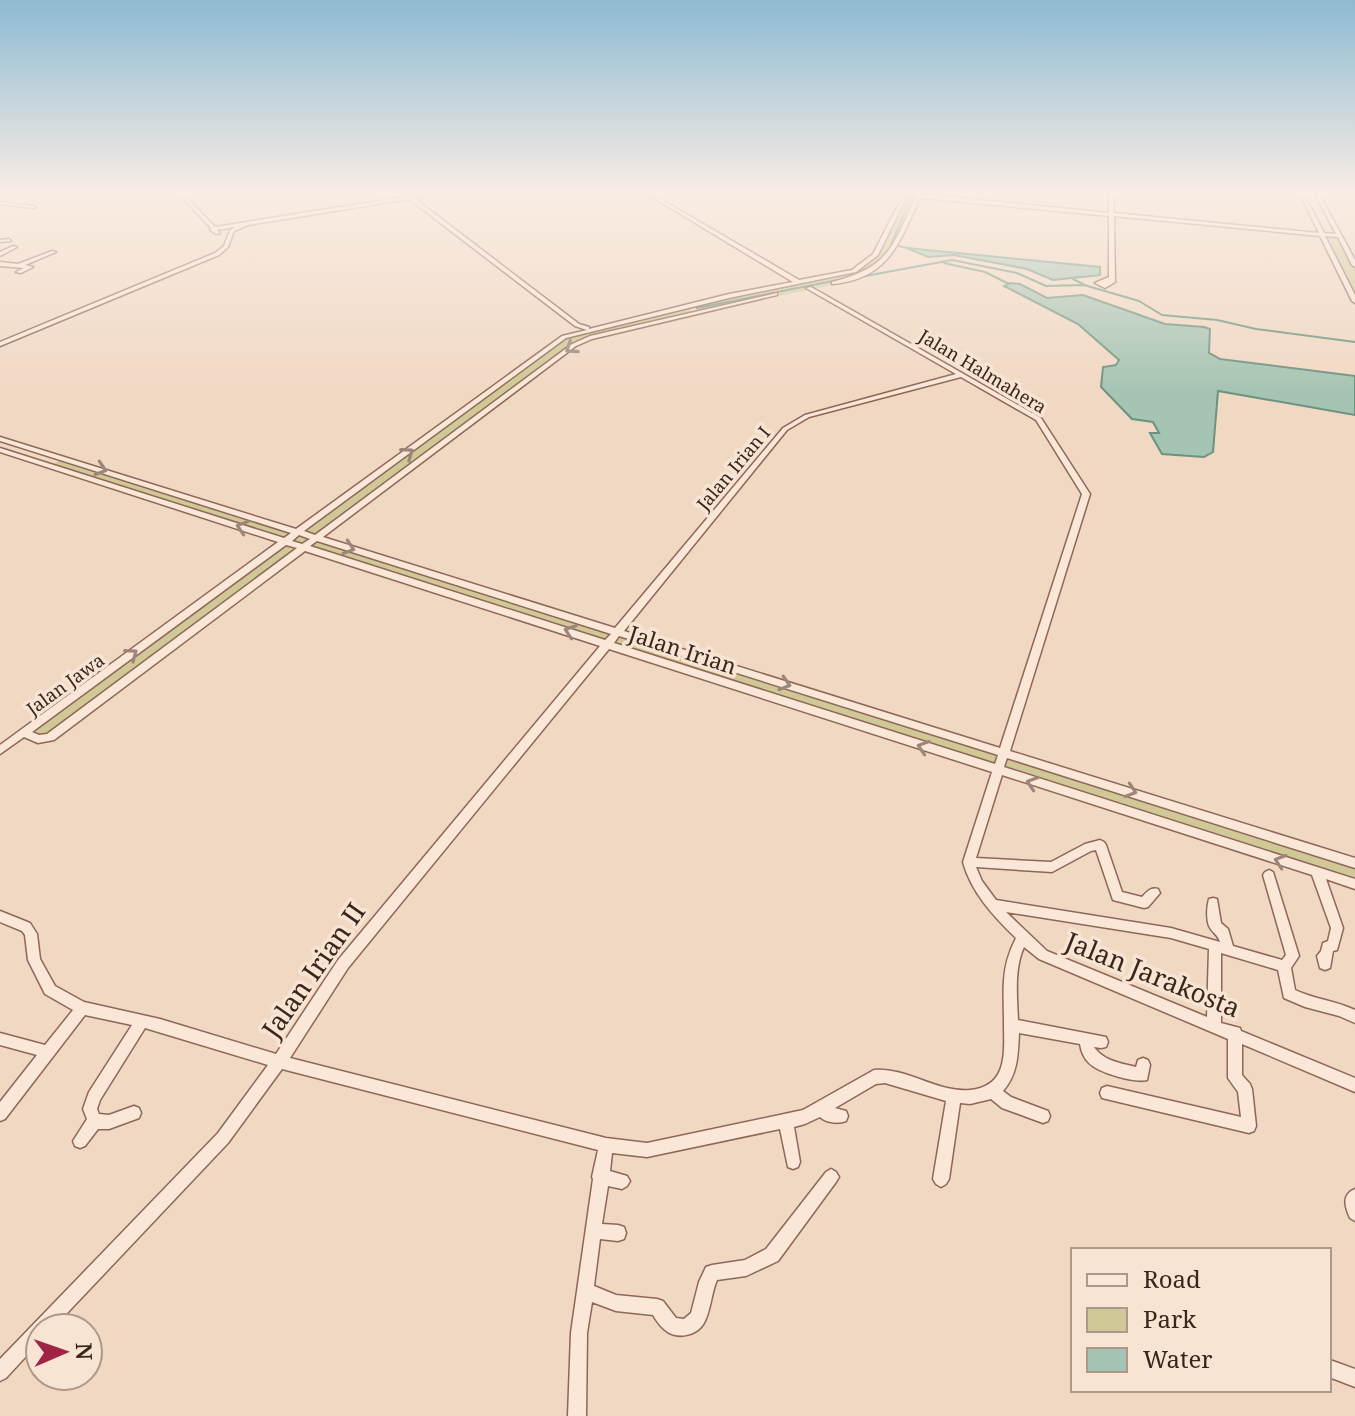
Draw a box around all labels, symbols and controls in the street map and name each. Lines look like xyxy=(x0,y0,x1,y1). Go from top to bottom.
street label: Jalan Halmahera xyxy=(914,323,1051,419)
one-way arrow xyxy=(565,338,579,353)
street label: Jalan Irian I xyxy=(690,421,775,516)
one-way arrow xyxy=(399,449,413,463)
one-way arrow xyxy=(94,460,108,476)
one-way arrow xyxy=(236,520,250,536)
one-way arrow xyxy=(342,539,356,555)
street label: Jalan Irian xyxy=(624,617,741,680)
one-way arrow xyxy=(564,625,578,641)
street label: Jalan Jawa xyxy=(20,648,109,721)
one-way arrow xyxy=(124,650,138,664)
one-way arrow xyxy=(777,675,791,691)
one-way arrow xyxy=(917,740,931,756)
one-way arrow xyxy=(1026,776,1040,792)
one-way arrow xyxy=(1123,782,1137,798)
one-way arrow xyxy=(1274,854,1288,870)
street label: Jalan Irian II xyxy=(253,895,373,1046)
street label: Jalan Jarakosta xyxy=(1059,922,1246,1025)
legend xyxy=(1071,1248,1331,1392)
text: Road xyxy=(1143,1262,1201,1295)
text: Park xyxy=(1143,1302,1197,1335)
north arrow xyxy=(24,1312,104,1392)
text: N xyxy=(70,1342,100,1360)
text: Water xyxy=(1143,1342,1213,1375)

